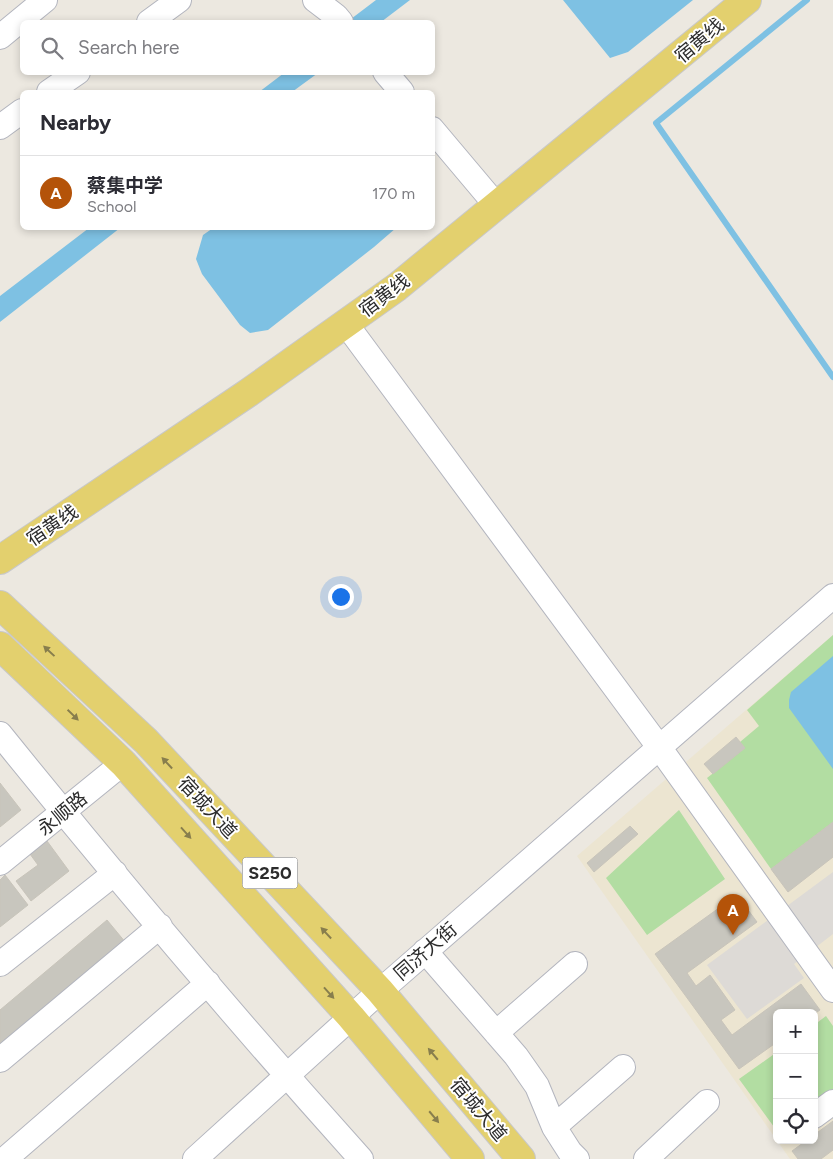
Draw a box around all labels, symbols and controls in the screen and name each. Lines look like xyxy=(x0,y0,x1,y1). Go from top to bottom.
street label: 宿黄线 xyxy=(670,13,729,68)
search box xyxy=(20,20,435,75)
icon: search xyxy=(38,34,66,62)
text: Search here xyxy=(78,36,180,59)
text: Nearby xyxy=(40,110,111,135)
text: 蔡集中学 xyxy=(87,174,163,197)
text: A xyxy=(50,184,62,203)
text: 170 m xyxy=(372,184,415,203)
text: School xyxy=(87,197,137,216)
street label: 宿黄线 xyxy=(355,269,414,322)
street label: 宿黄线 xyxy=(22,500,82,551)
your location xyxy=(328,584,354,610)
one-way arrow xyxy=(44,645,56,657)
one-way arrow xyxy=(67,709,79,721)
one-way arrow xyxy=(161,757,173,769)
street label: 宿城大道 xyxy=(173,772,242,843)
street label: 永顺路 xyxy=(33,787,92,840)
one-way arrow xyxy=(180,826,191,839)
road number: S250 xyxy=(242,858,298,888)
pin: A xyxy=(717,894,749,935)
street label: 同济大街 xyxy=(389,918,462,985)
one-way arrow xyxy=(320,927,332,939)
one-way arrow xyxy=(323,986,335,998)
map controls xyxy=(773,1009,818,1144)
button: + xyxy=(773,1009,818,1054)
one-way arrow xyxy=(428,1048,439,1061)
button: − xyxy=(773,1054,818,1099)
street label: 宿城大道 xyxy=(445,1073,512,1146)
button: locate xyxy=(773,1099,818,1144)
one-way arrow xyxy=(429,1110,440,1123)

